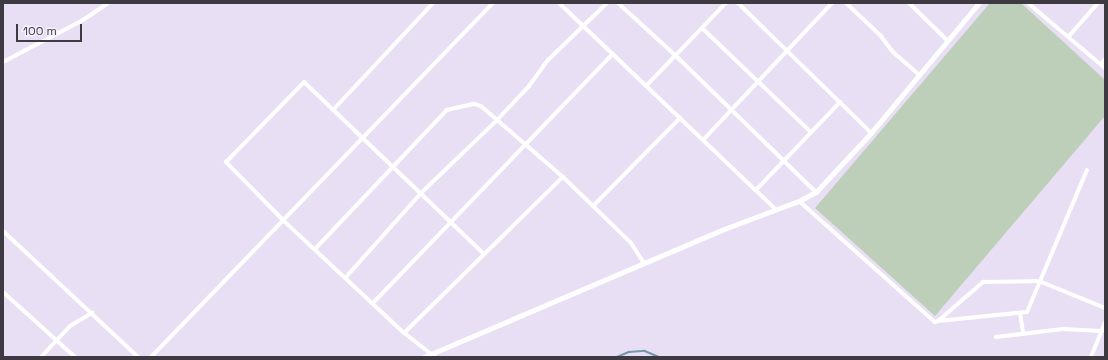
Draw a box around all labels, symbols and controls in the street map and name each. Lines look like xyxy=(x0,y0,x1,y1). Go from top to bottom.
scale bar xyxy=(18,16,84,42)
text: 100 m xyxy=(23,23,57,39)

